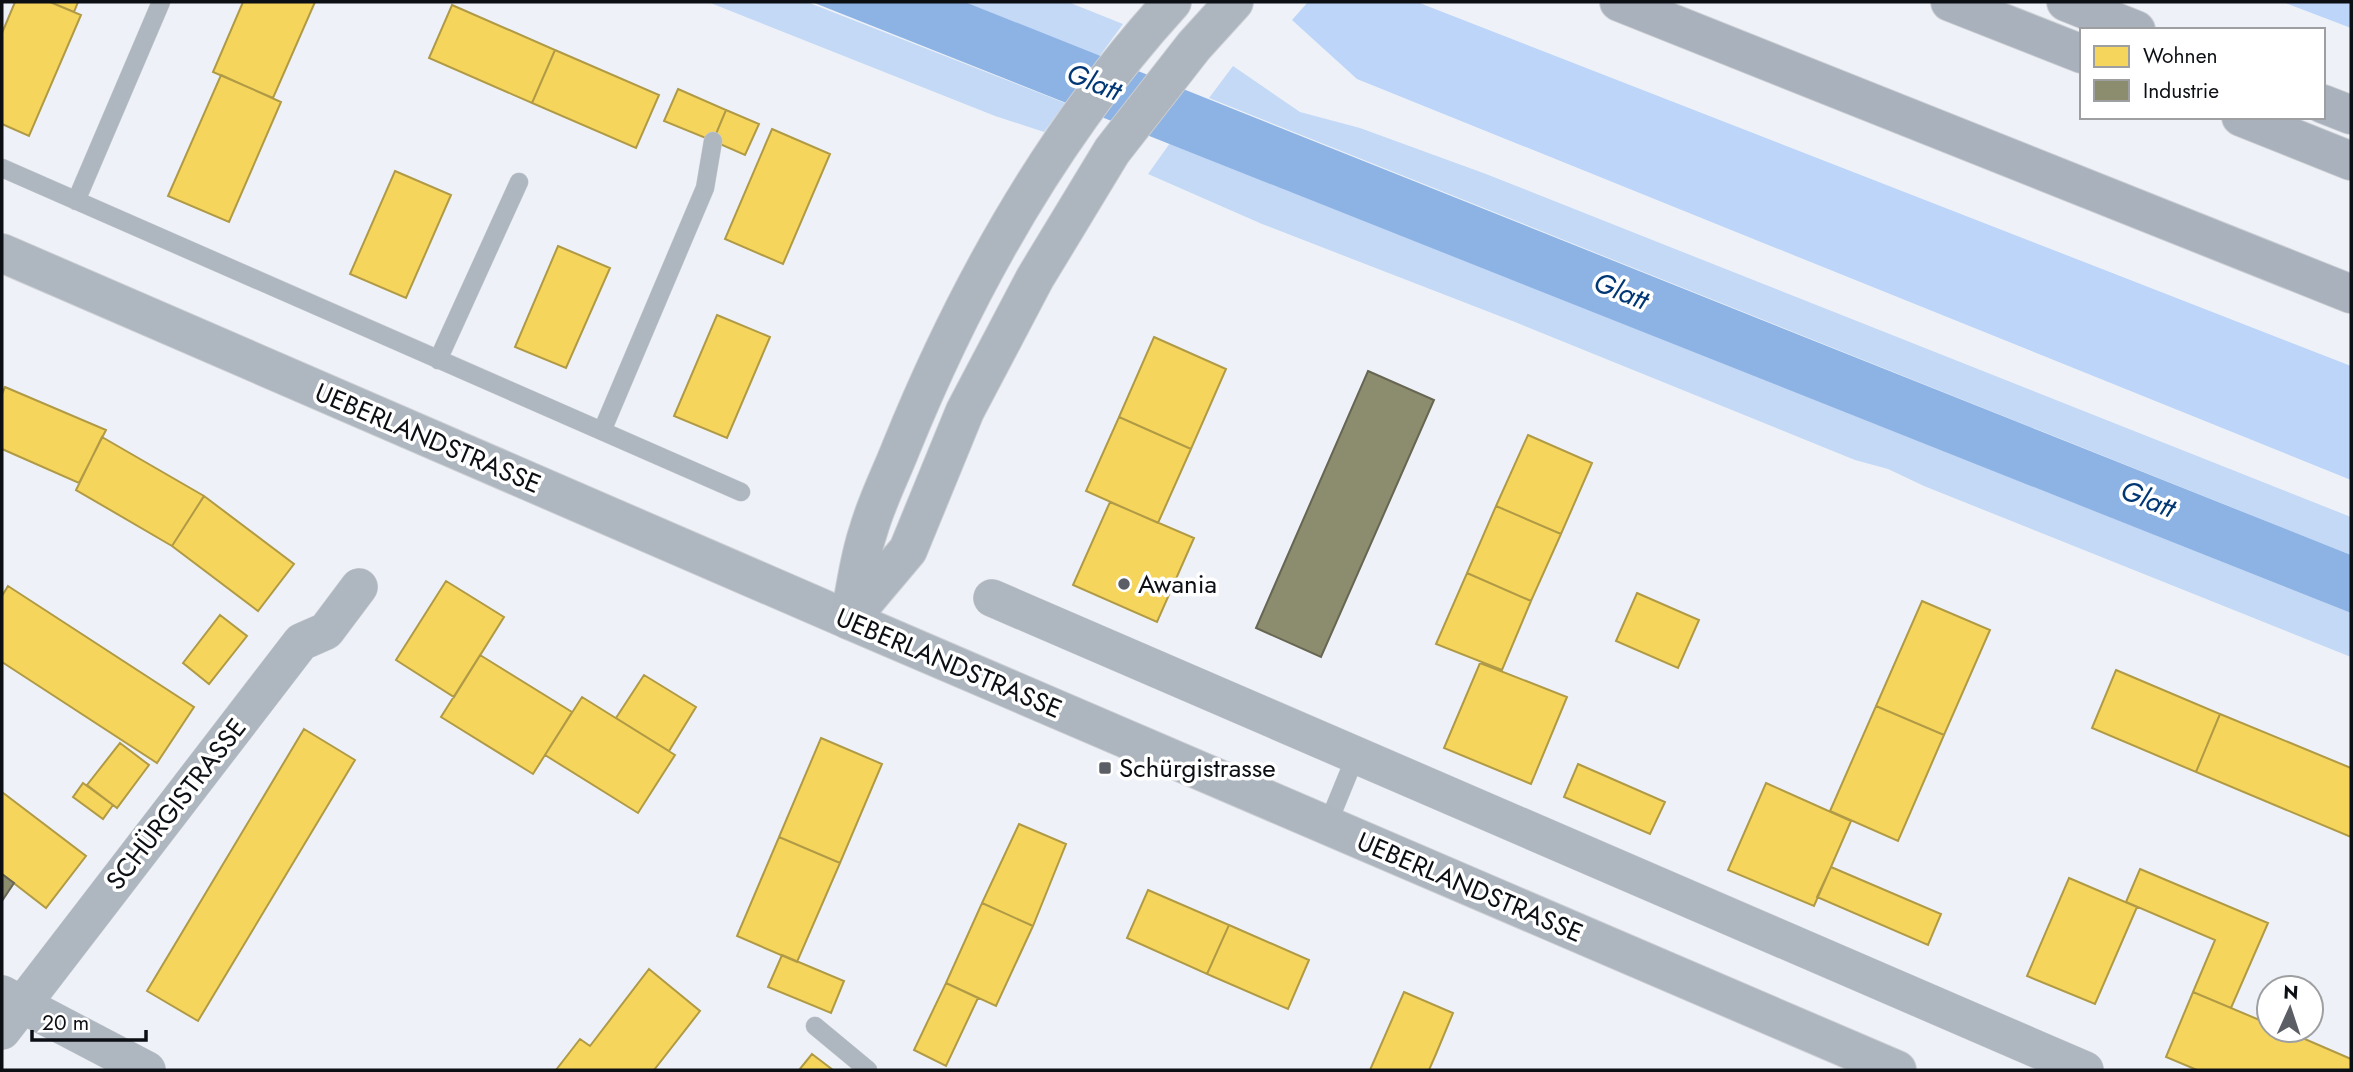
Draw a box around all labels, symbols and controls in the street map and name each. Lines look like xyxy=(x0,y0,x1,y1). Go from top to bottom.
legend xyxy=(2080,28,2325,119)
text: Wohnen xyxy=(2143,41,2217,71)
water label: Glatt xyxy=(1060,53,1129,112)
text: Industrie xyxy=(2143,76,2219,106)
water label: Glatt xyxy=(1587,262,1656,321)
street label: UEBERLANDSTRASSE xyxy=(309,373,547,503)
water label: Glatt xyxy=(2114,470,2183,529)
place label: Awania xyxy=(1138,565,1217,603)
marker: Awania xyxy=(1116,576,1132,592)
street label: UEBERLANDSTRASSE xyxy=(830,598,1068,728)
street label: SCHÜRGISTRASSE xyxy=(97,710,255,898)
place label: Schürgistrasse xyxy=(1119,749,1276,787)
marker: Schürgistrasse xyxy=(1097,760,1113,776)
street label: UEBERLANDSTRASSE xyxy=(1351,822,1589,952)
north arrow xyxy=(2255,974,2325,1044)
text: N xyxy=(2283,979,2299,1006)
scale bar xyxy=(32,998,145,1042)
text: 20 m xyxy=(42,1008,89,1038)

